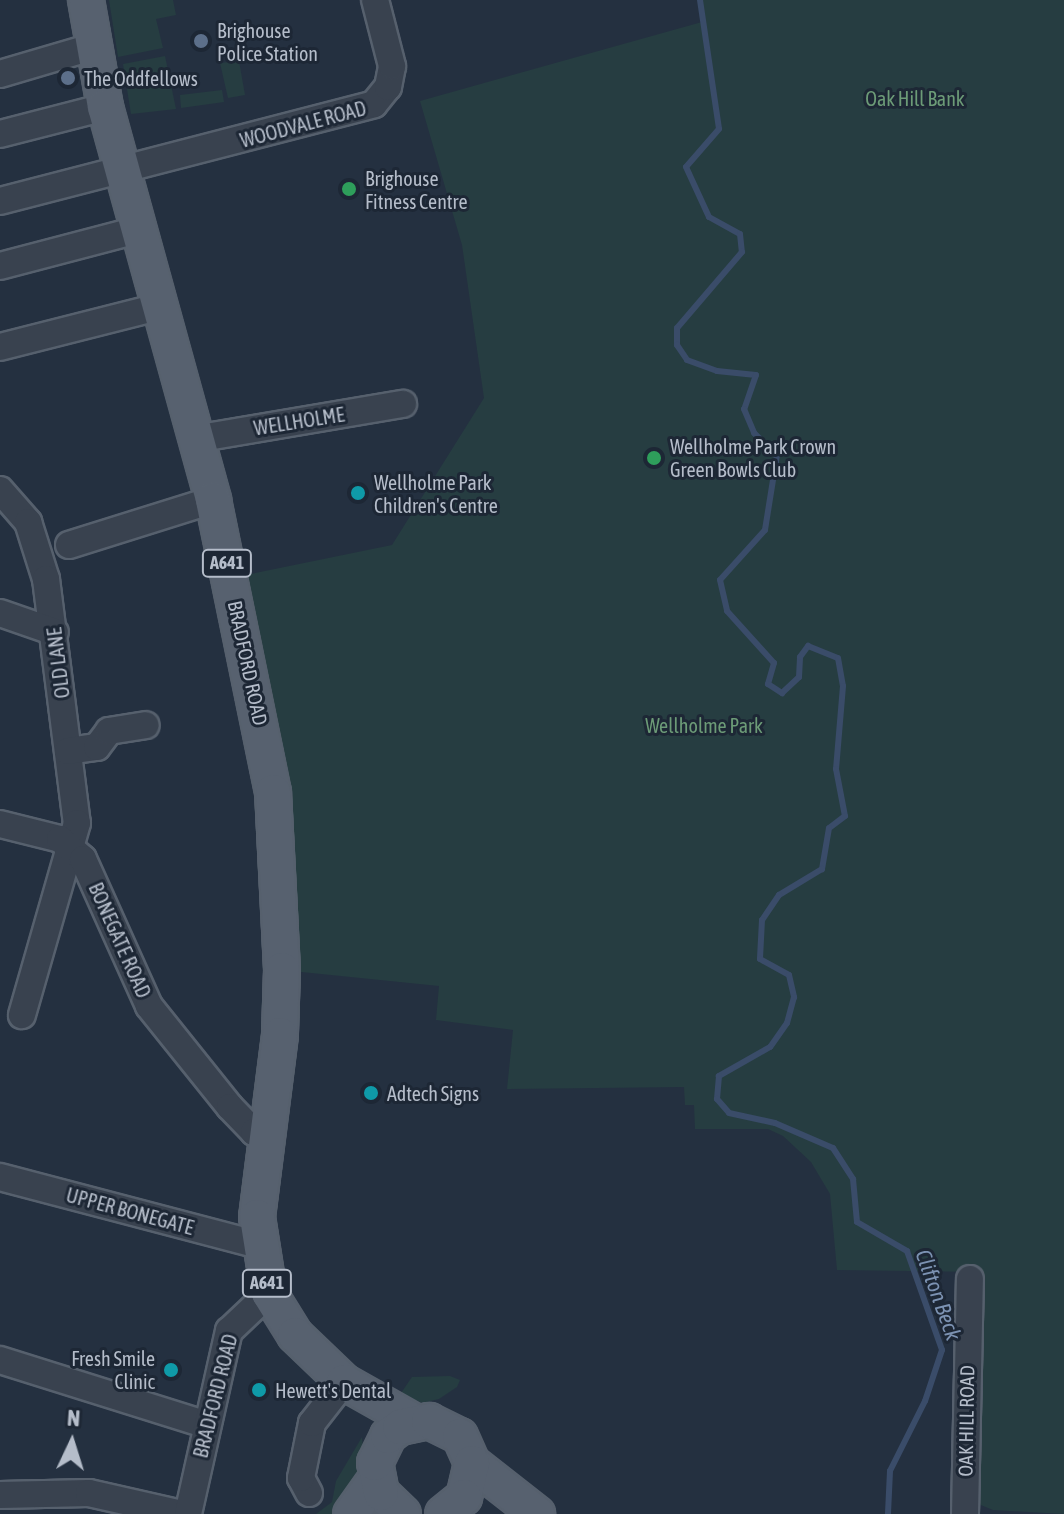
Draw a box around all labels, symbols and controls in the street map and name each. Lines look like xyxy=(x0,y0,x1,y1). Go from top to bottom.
place label: Brighouse Police Station xyxy=(217,18,318,65)
marker: Brighouse Police Station xyxy=(192,32,210,50)
place label: The Oddfellows xyxy=(84,66,198,90)
marker: The Oddfellows xyxy=(59,69,77,87)
park label: Oak Hill Bank xyxy=(865,86,965,110)
street label: WOODVALE ROAD xyxy=(237,96,369,152)
place label: Brighouse Fitness Centre xyxy=(365,166,468,213)
marker: Brighouse Fitness Centre xyxy=(340,180,358,198)
street label: WELLHOLME xyxy=(252,402,346,440)
place label: Wellholme Park Crown Green Bowls Club xyxy=(670,434,836,481)
marker: Wellholme Park Crown Green Bowls Club xyxy=(645,449,663,467)
place label: Wellholme Park Children's Centre xyxy=(374,470,498,517)
marker: Wellholme Park Children's Centre xyxy=(349,484,367,502)
road number: A641 xyxy=(201,549,253,577)
street label: BRADFORD ROAD xyxy=(223,599,273,727)
street label: OLD LANE xyxy=(42,626,74,700)
park label: Wellholme Park xyxy=(645,713,763,737)
street label: BONEGATE ROAD xyxy=(84,879,156,1001)
place label: Adtech Signs xyxy=(387,1081,479,1105)
marker: Adtech Signs xyxy=(362,1084,380,1102)
street label: UPPER BONEGATE xyxy=(64,1182,196,1240)
water label: Clifton Beck xyxy=(909,1246,967,1344)
road number: A641 xyxy=(241,1269,293,1297)
street label: BRADFORD ROAD xyxy=(188,1332,242,1460)
place label: Fresh Smile Clinic xyxy=(71,1346,155,1393)
marker: Fresh Smile Clinic xyxy=(162,1361,180,1379)
street label: OAK HILL ROAD xyxy=(953,1365,979,1477)
place label: Hewett's Dental xyxy=(275,1378,391,1402)
marker: Hewett's Dental xyxy=(250,1381,268,1399)
north arrow xyxy=(32,1402,112,1482)
text: N xyxy=(66,1405,81,1431)

